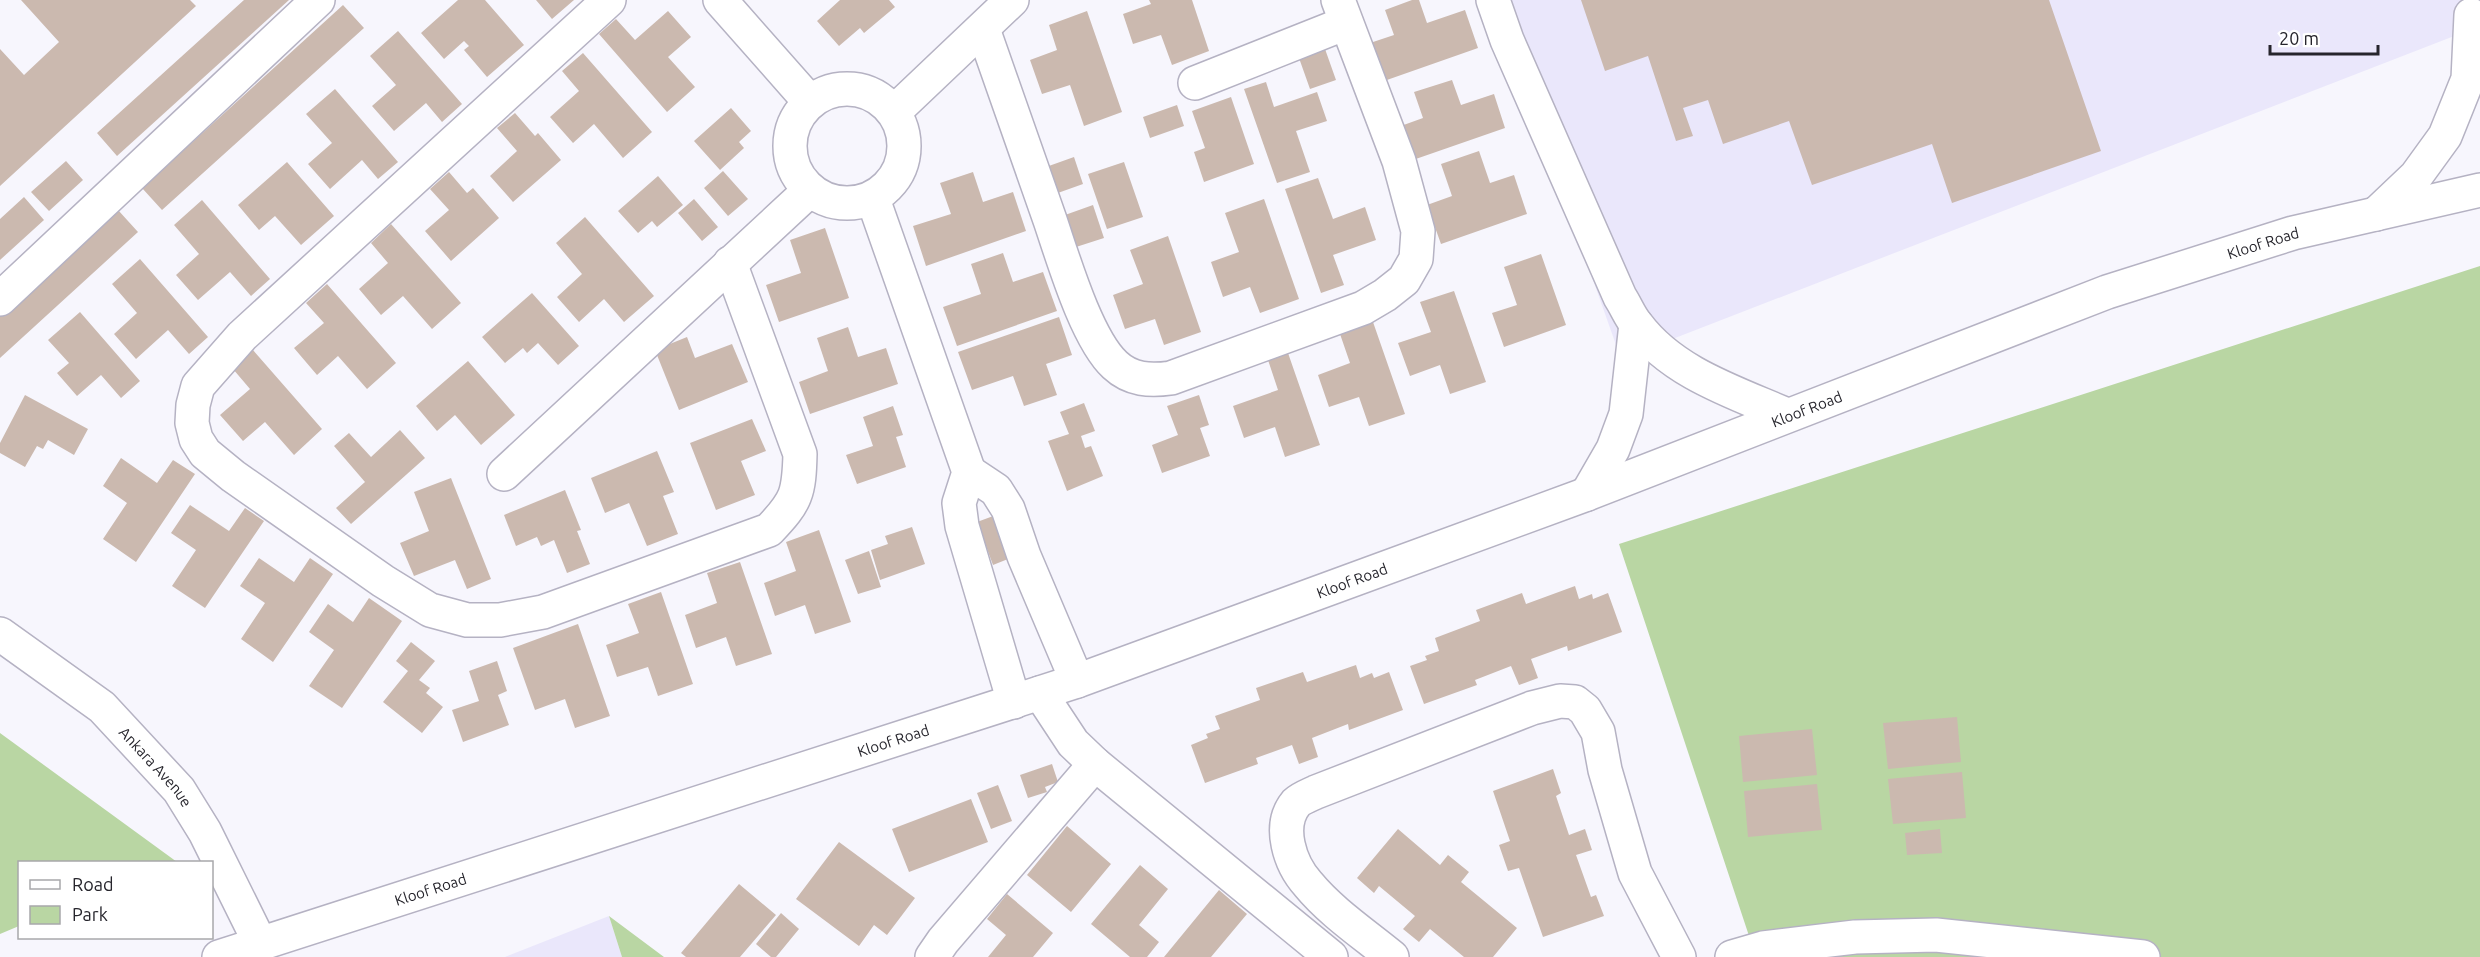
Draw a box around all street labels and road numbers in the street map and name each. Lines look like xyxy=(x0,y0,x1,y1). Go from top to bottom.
street label: Kloof Road xyxy=(2225,223,2300,262)
street label: Kloof Road xyxy=(1769,387,1844,430)
street label: Kloof Road xyxy=(1314,559,1390,601)
street label: Kloof Road xyxy=(855,721,931,760)
street label: Ankara Avenue xyxy=(116,723,196,810)
street label: Kloof Road xyxy=(392,870,468,909)

